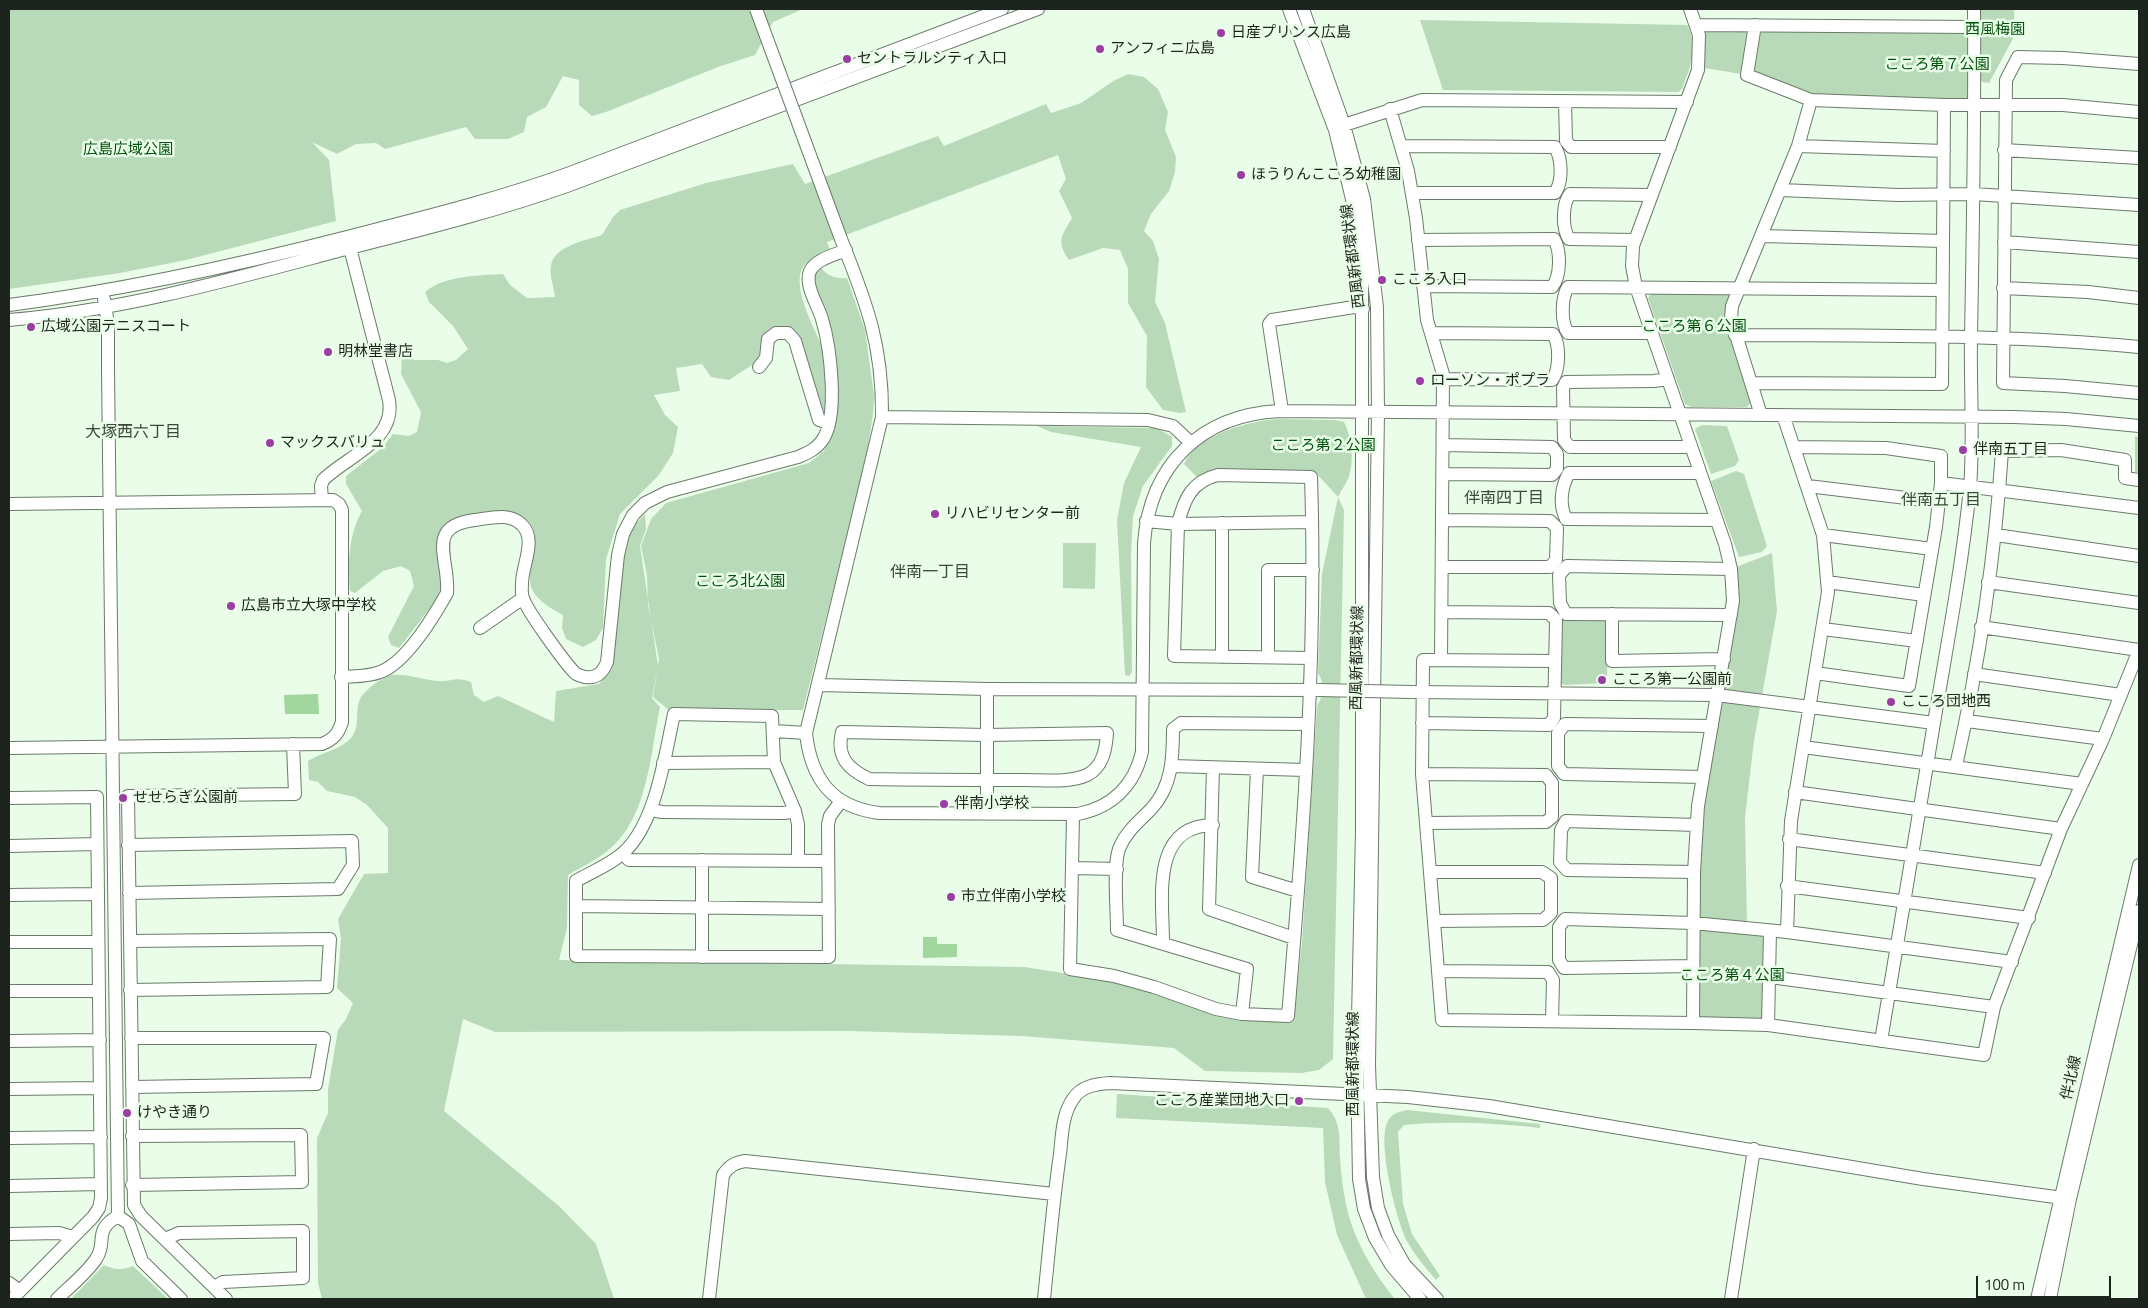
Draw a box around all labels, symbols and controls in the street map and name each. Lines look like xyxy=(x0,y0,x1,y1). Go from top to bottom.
park label: 西風梅園 xyxy=(1965,21,2025,39)
place label: 日産プリンス広島 xyxy=(1231,24,1351,42)
marker: 日産プリンス広島 xyxy=(1215,27,1227,39)
place label: アンフィニ広島 xyxy=(1110,40,1215,58)
marker: アンフィニ広島 xyxy=(1094,43,1106,55)
place label: セントラルシティ入口 xyxy=(857,50,1007,68)
marker: セントラルシティ入口 xyxy=(841,53,853,65)
park label: こころ第７公園 xyxy=(1885,56,1989,74)
park label: 広島広域公園 xyxy=(83,141,173,159)
place label: ほうりんこころ幼稚園 xyxy=(1251,166,1401,184)
marker: ほうりんこころ幼稚園 xyxy=(1235,169,1247,181)
street label: 西風新都環状線 xyxy=(1339,203,1369,309)
place label: こころ入口 xyxy=(1392,271,1467,289)
marker: こころ入口 xyxy=(1376,274,1388,286)
place label: 広域公園テニスコート xyxy=(41,318,191,336)
park label: こころ第６公園 xyxy=(1642,318,1746,336)
marker: 広域公園テニスコート xyxy=(25,321,37,333)
place label: 明林堂書店 xyxy=(338,343,413,361)
marker: 明林堂書店 xyxy=(322,346,334,358)
place label: ローソン・ポプラ xyxy=(1430,372,1550,390)
marker: ローソン・ポプラ xyxy=(1414,375,1426,387)
district label: 大塚西六丁目 xyxy=(85,423,181,443)
place label: マックスバリュ xyxy=(280,434,385,452)
marker: マックスバリュ xyxy=(264,437,276,449)
park label: こころ第２公園 xyxy=(1271,437,1375,455)
place label: 伴南五丁目 xyxy=(1973,441,2048,459)
marker: 伴南五丁目 xyxy=(1957,444,1969,456)
district label: 伴南四丁目 xyxy=(1464,489,1544,509)
district label: 伴南五丁目 xyxy=(1901,491,1981,511)
place label: リハビリセンター前 xyxy=(945,505,1080,523)
marker: リハビリセンター前 xyxy=(929,508,941,520)
district label: 伴南一丁目 xyxy=(890,563,970,583)
park label: こころ北公園 xyxy=(695,573,785,591)
place label: 広島市立大塚中学校 xyxy=(241,597,376,615)
marker: 広島市立大塚中学校 xyxy=(225,600,237,612)
street label: 西風新都環状線 xyxy=(1348,605,1368,711)
place label: こころ第一公園前 xyxy=(1612,671,1732,689)
marker: こころ第一公園前 xyxy=(1596,674,1608,686)
place label: こころ団地西 xyxy=(1901,693,1991,711)
marker: こころ団地西 xyxy=(1885,696,1897,708)
place label: せせらぎ公園前 xyxy=(133,789,238,807)
marker: せせらぎ公園前 xyxy=(117,792,129,804)
place label: 伴南小学校 xyxy=(954,795,1029,813)
marker: 伴南小学校 xyxy=(938,798,950,810)
place label: 市立伴南小学校 xyxy=(961,888,1066,906)
marker: 市立伴南小学校 xyxy=(945,891,957,903)
park label: こころ第４公園 xyxy=(1680,967,1784,985)
street label: 西風新都環状線 xyxy=(1345,1012,1363,1116)
street label: 伴北線 xyxy=(2058,1054,2086,1102)
place label: こころ産業団地入口 xyxy=(1154,1092,1289,1110)
marker: こころ産業団地入口 xyxy=(1293,1095,1305,1107)
place label: けやき通り xyxy=(137,1104,212,1122)
marker: けやき通り xyxy=(121,1107,133,1119)
scale bar xyxy=(1978,1266,2113,1298)
text: 100 m xyxy=(1984,1273,2025,1296)

